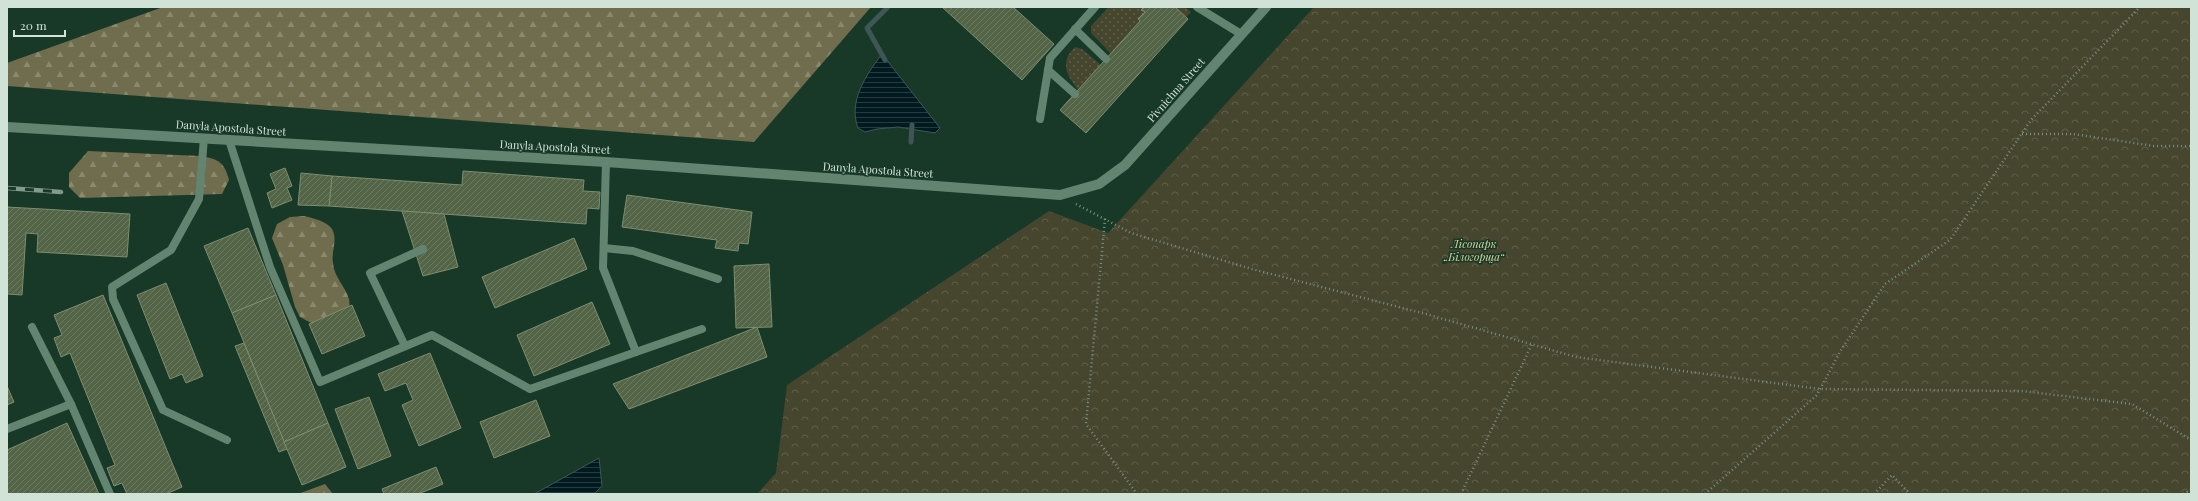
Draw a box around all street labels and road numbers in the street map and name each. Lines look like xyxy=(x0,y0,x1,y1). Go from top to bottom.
street label: Pivnichna Street xyxy=(1143,54,1208,125)
street label: Danyla Apostola Street xyxy=(175,116,287,139)
street label: Danyla Apostola Street xyxy=(499,136,611,157)
street label: Danyla Apostola Street xyxy=(822,158,934,181)

